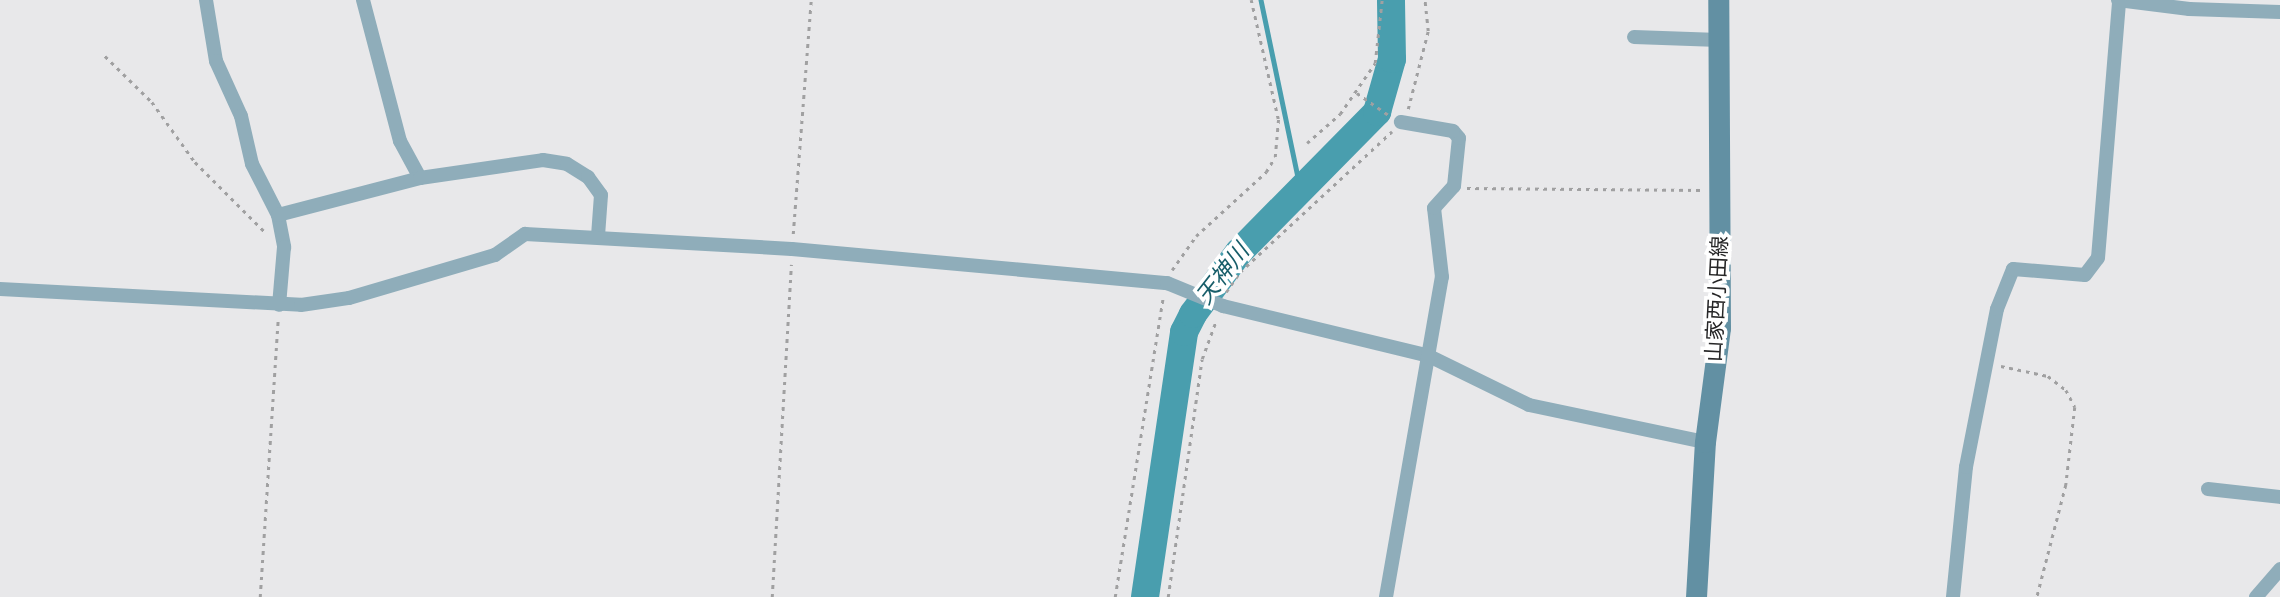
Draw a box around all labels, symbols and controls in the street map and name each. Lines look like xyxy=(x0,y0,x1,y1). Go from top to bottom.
street label: 山家西小田線 xyxy=(1702,235,1734,363)
water label: 天神川 xyxy=(1192,239,1256,311)

